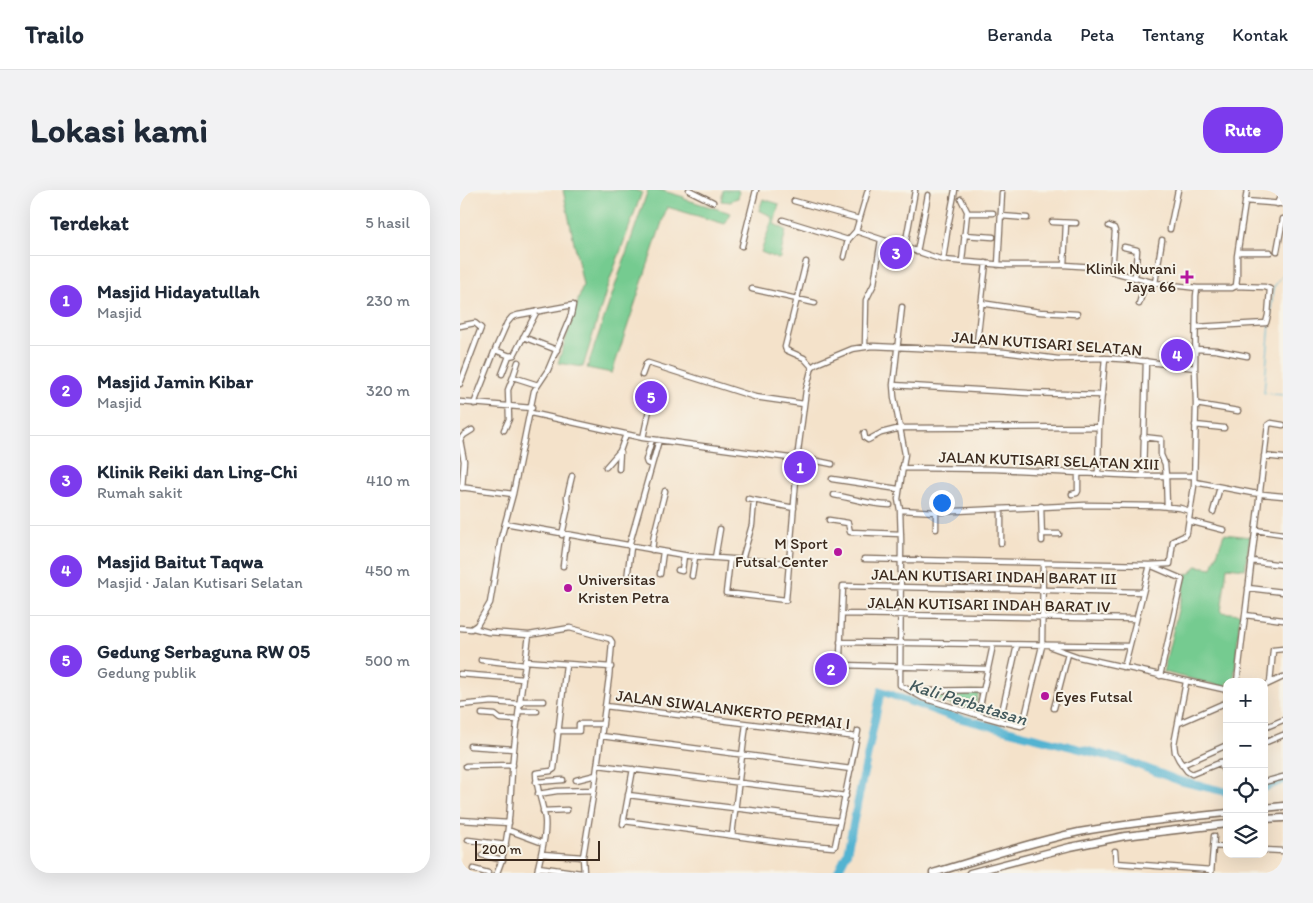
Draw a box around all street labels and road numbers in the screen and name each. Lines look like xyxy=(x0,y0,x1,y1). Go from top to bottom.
street label: JALAN KUTISARI SELATAN xyxy=(951,327,1143,360)
street label: JALAN KUTISARI SELATAN XIII xyxy=(938,447,1160,474)
street label: JALAN KUTISARI INDAH BARAT III xyxy=(871,565,1117,588)
street label: JALAN KUTISARI INDAH BARAT IV xyxy=(868,593,1111,616)
street label: JALAN SIWALANKERTO PERMAI I xyxy=(615,686,851,733)

